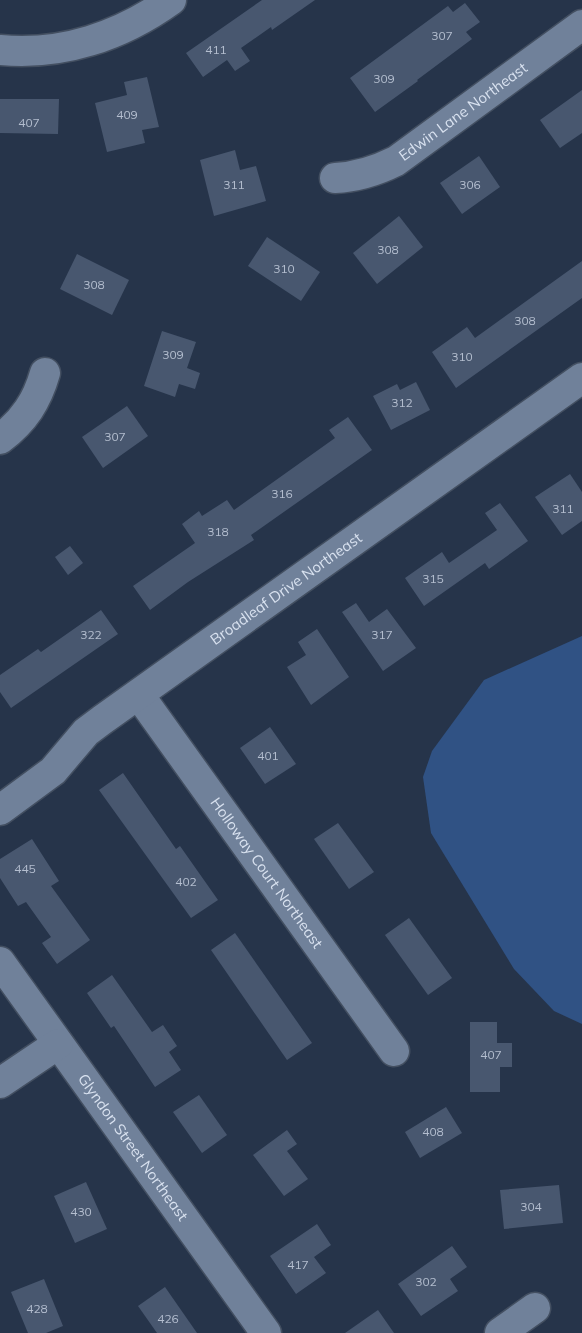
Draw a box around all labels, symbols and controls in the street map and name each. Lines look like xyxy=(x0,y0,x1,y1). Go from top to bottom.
house number: 307 xyxy=(431,28,453,43)
house number: 411 xyxy=(205,42,227,57)
street label: Edwin Lane Northeast xyxy=(395,58,531,165)
house number: 309 xyxy=(373,71,395,86)
house number: 409 xyxy=(116,107,138,122)
house number: 407 xyxy=(18,115,40,130)
house number: 311 xyxy=(223,177,245,192)
house number: 306 xyxy=(459,177,481,192)
house number: 308 xyxy=(377,242,399,257)
house number: 310 xyxy=(273,261,295,276)
house number: 308 xyxy=(83,277,105,292)
house number: 308 xyxy=(514,313,536,328)
house number: 309 xyxy=(162,347,184,362)
house number: 310 xyxy=(451,349,473,364)
house number: 312 xyxy=(391,395,413,410)
house number: 307 xyxy=(104,429,126,444)
house number: 316 xyxy=(271,486,293,501)
house number: 311 xyxy=(552,501,574,516)
house number: 318 xyxy=(207,524,229,539)
street label: Broadleaf Drive Northeast xyxy=(206,528,365,649)
house number: 315 xyxy=(422,571,444,586)
house number: 322 xyxy=(80,627,102,642)
house number: 317 xyxy=(371,627,393,642)
house number: 401 xyxy=(257,748,279,763)
street label: Holloway Court Northeast xyxy=(207,794,327,952)
house number: 445 xyxy=(14,861,36,876)
house number: 402 xyxy=(175,874,197,889)
house number: 407 xyxy=(480,1047,502,1062)
street label: Glyndon Street Northeast xyxy=(74,1070,192,1224)
house number: 408 xyxy=(422,1124,444,1139)
house number: 304 xyxy=(520,1199,542,1214)
house number: 430 xyxy=(70,1204,92,1219)
house number: 417 xyxy=(287,1257,309,1272)
house number: 302 xyxy=(415,1274,437,1289)
house number: 428 xyxy=(26,1301,48,1316)
house number: 426 xyxy=(157,1311,179,1326)

